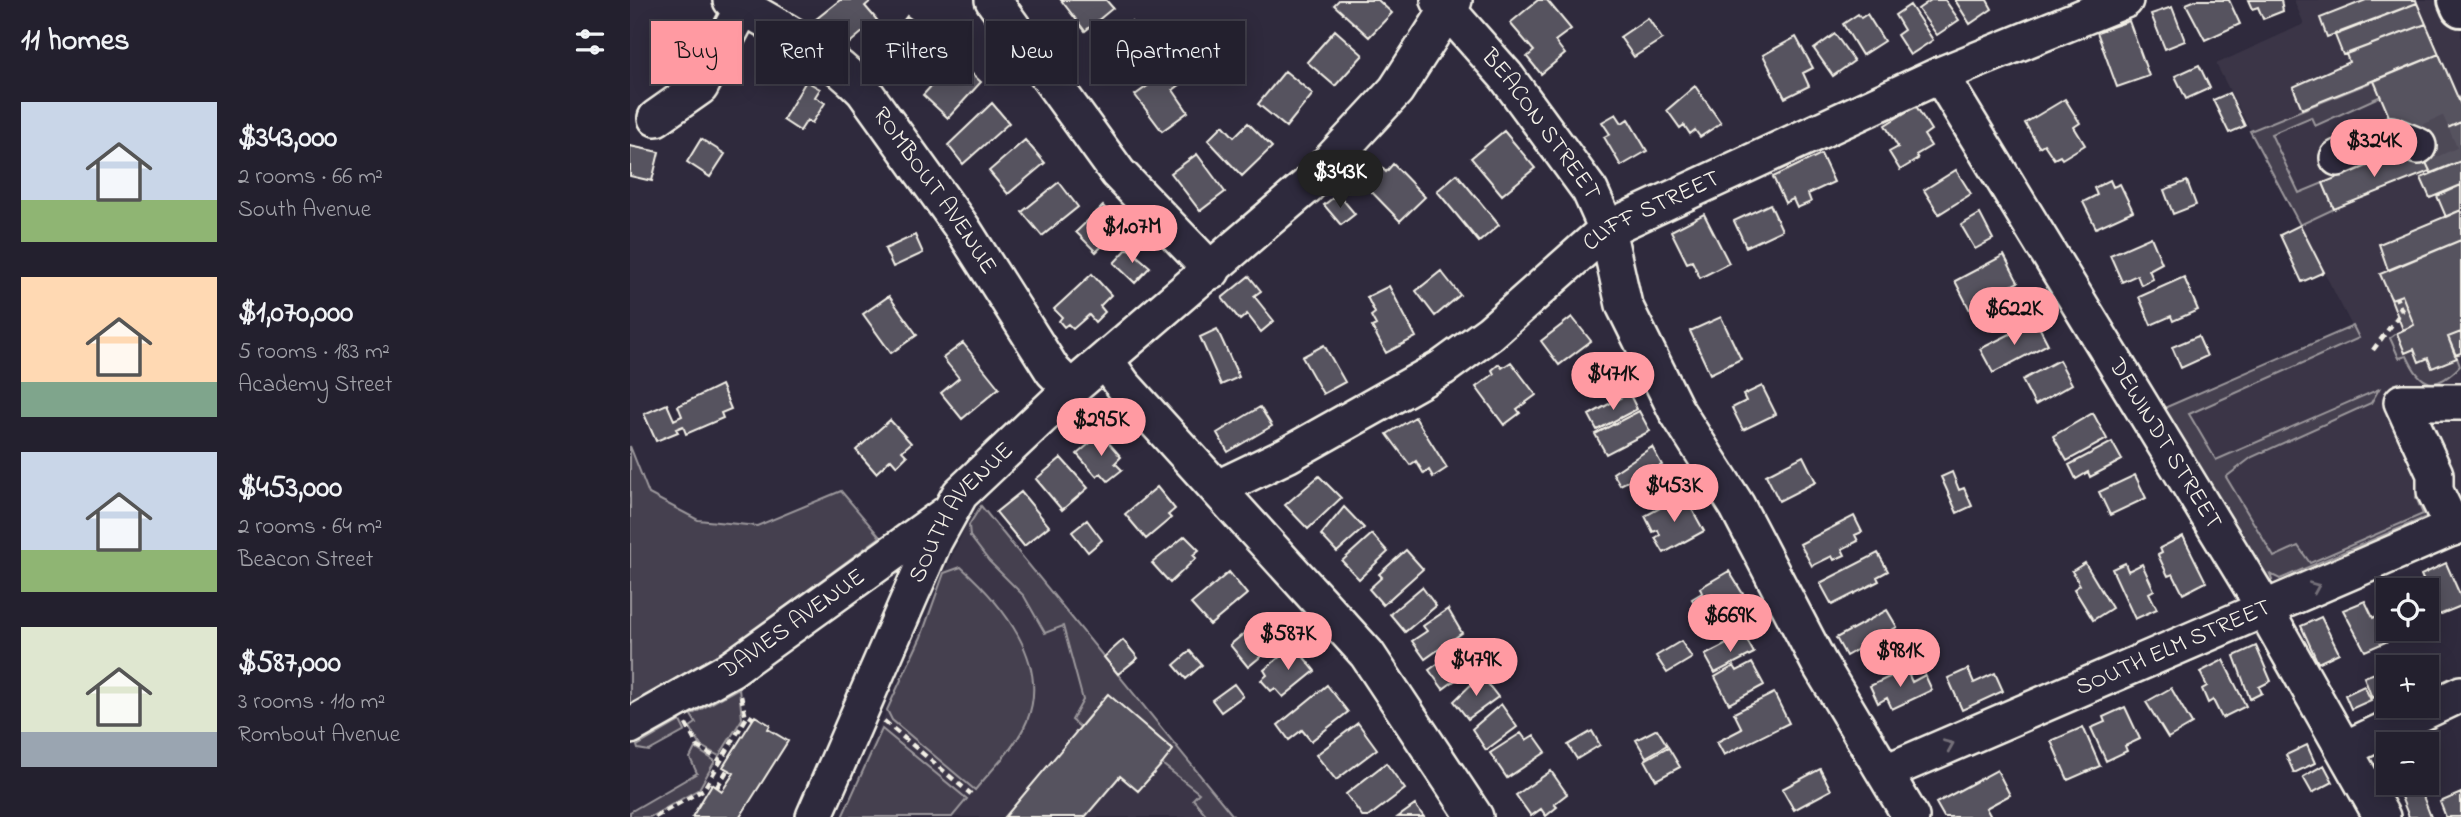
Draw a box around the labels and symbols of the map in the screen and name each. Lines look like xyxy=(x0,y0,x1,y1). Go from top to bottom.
street label: BEACON STREET xyxy=(1472,40,1609,206)
street label: ROMBOUT AVENUE xyxy=(864,100,1005,281)
pin: $324K xyxy=(2325,120,2423,179)
pin: $343K xyxy=(1291,150,1389,210)
street label: CLIFF STREET xyxy=(1575,161,1726,260)
pin: $1.07M xyxy=(1075,205,1189,265)
pin: $622K xyxy=(1965,288,2063,347)
street label: DEWINDT STREET xyxy=(2098,351,2231,537)
pin: $471K xyxy=(1564,352,1662,412)
pin: $295K xyxy=(1052,398,1150,458)
street label: SOUTH AVENUE xyxy=(900,434,1022,589)
pin: $453K xyxy=(1625,464,1723,524)
street label: DAVIES AVENUE xyxy=(713,560,873,690)
one-way arrow xyxy=(2308,581,2320,595)
street label: SOUTH ELM STREET xyxy=(2070,590,2277,706)
pin: $669K xyxy=(1681,594,1779,654)
pin: $587K xyxy=(1239,612,1337,672)
pin: $981K xyxy=(1851,630,1949,689)
pin: $479K xyxy=(1427,638,1525,698)
one-way arrow xyxy=(1941,739,1954,753)

